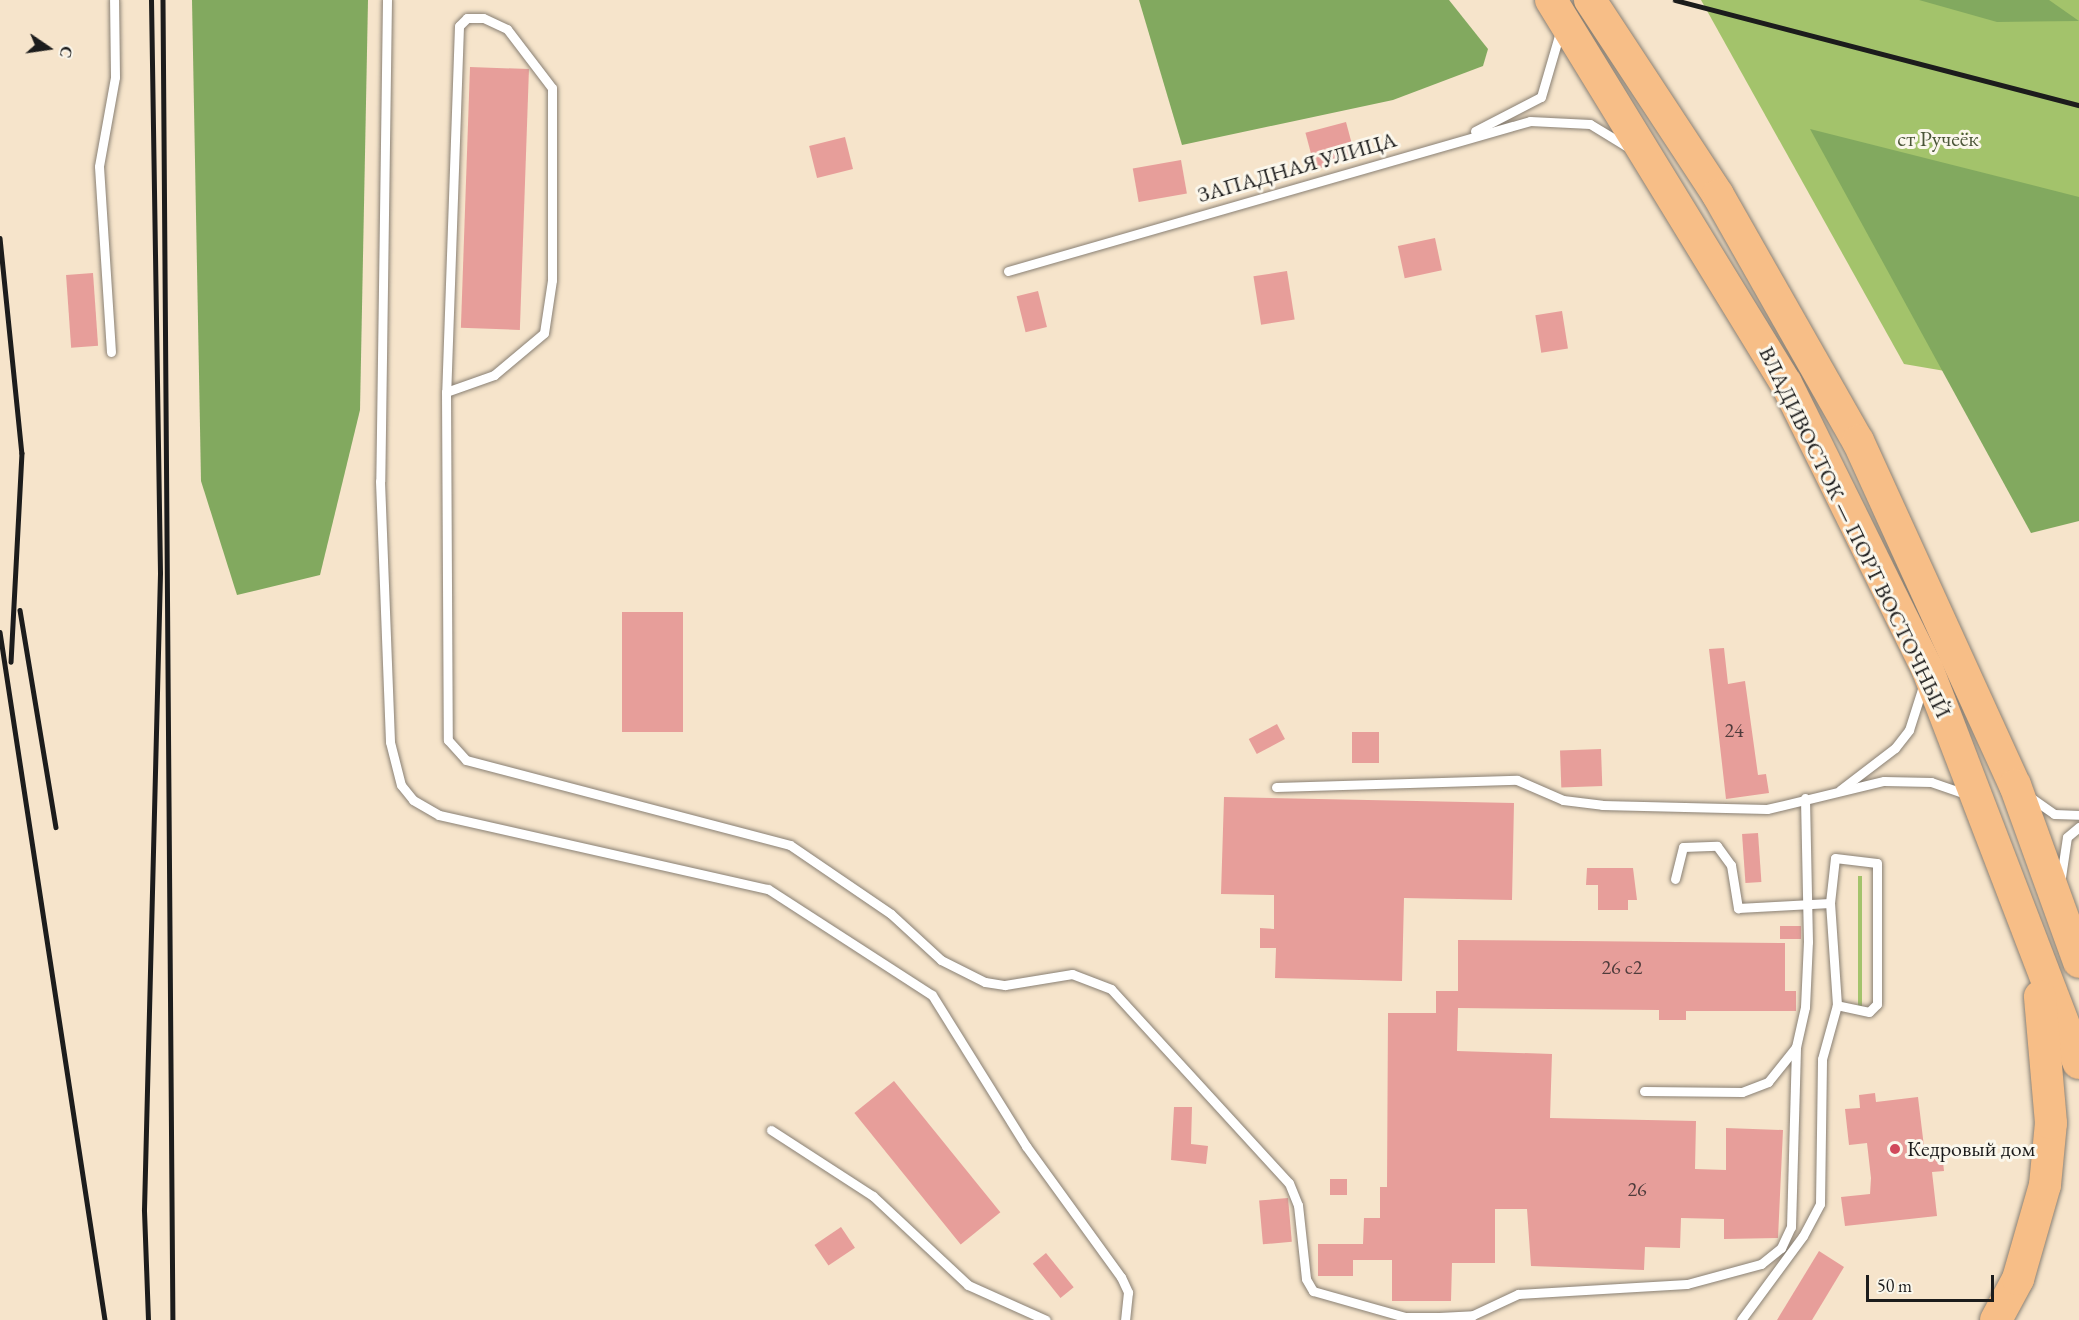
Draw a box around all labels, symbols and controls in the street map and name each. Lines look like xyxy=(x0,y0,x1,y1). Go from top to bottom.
north arrow xyxy=(18,18,78,78)
text: С xyxy=(55,44,78,60)
street label: ЗАПАДНАЯ УЛИЦА xyxy=(1194,126,1400,208)
park label: ст Ручеёк xyxy=(1897,126,1979,152)
street label: ВЛАДИВОСТОК — ПОРТ ВОСТОЧНЫЙ xyxy=(1753,342,1957,722)
house number: 24 xyxy=(1724,718,1744,742)
house number: 26 с2 xyxy=(1602,955,1642,979)
place label: Кедровый дом xyxy=(1907,1136,2035,1162)
marker: Кедровый дом xyxy=(1888,1142,1902,1156)
house number: 26 xyxy=(1627,1177,1647,1201)
scale bar xyxy=(1869,1263,1996,1301)
text: 50 m xyxy=(1877,1274,1912,1297)

